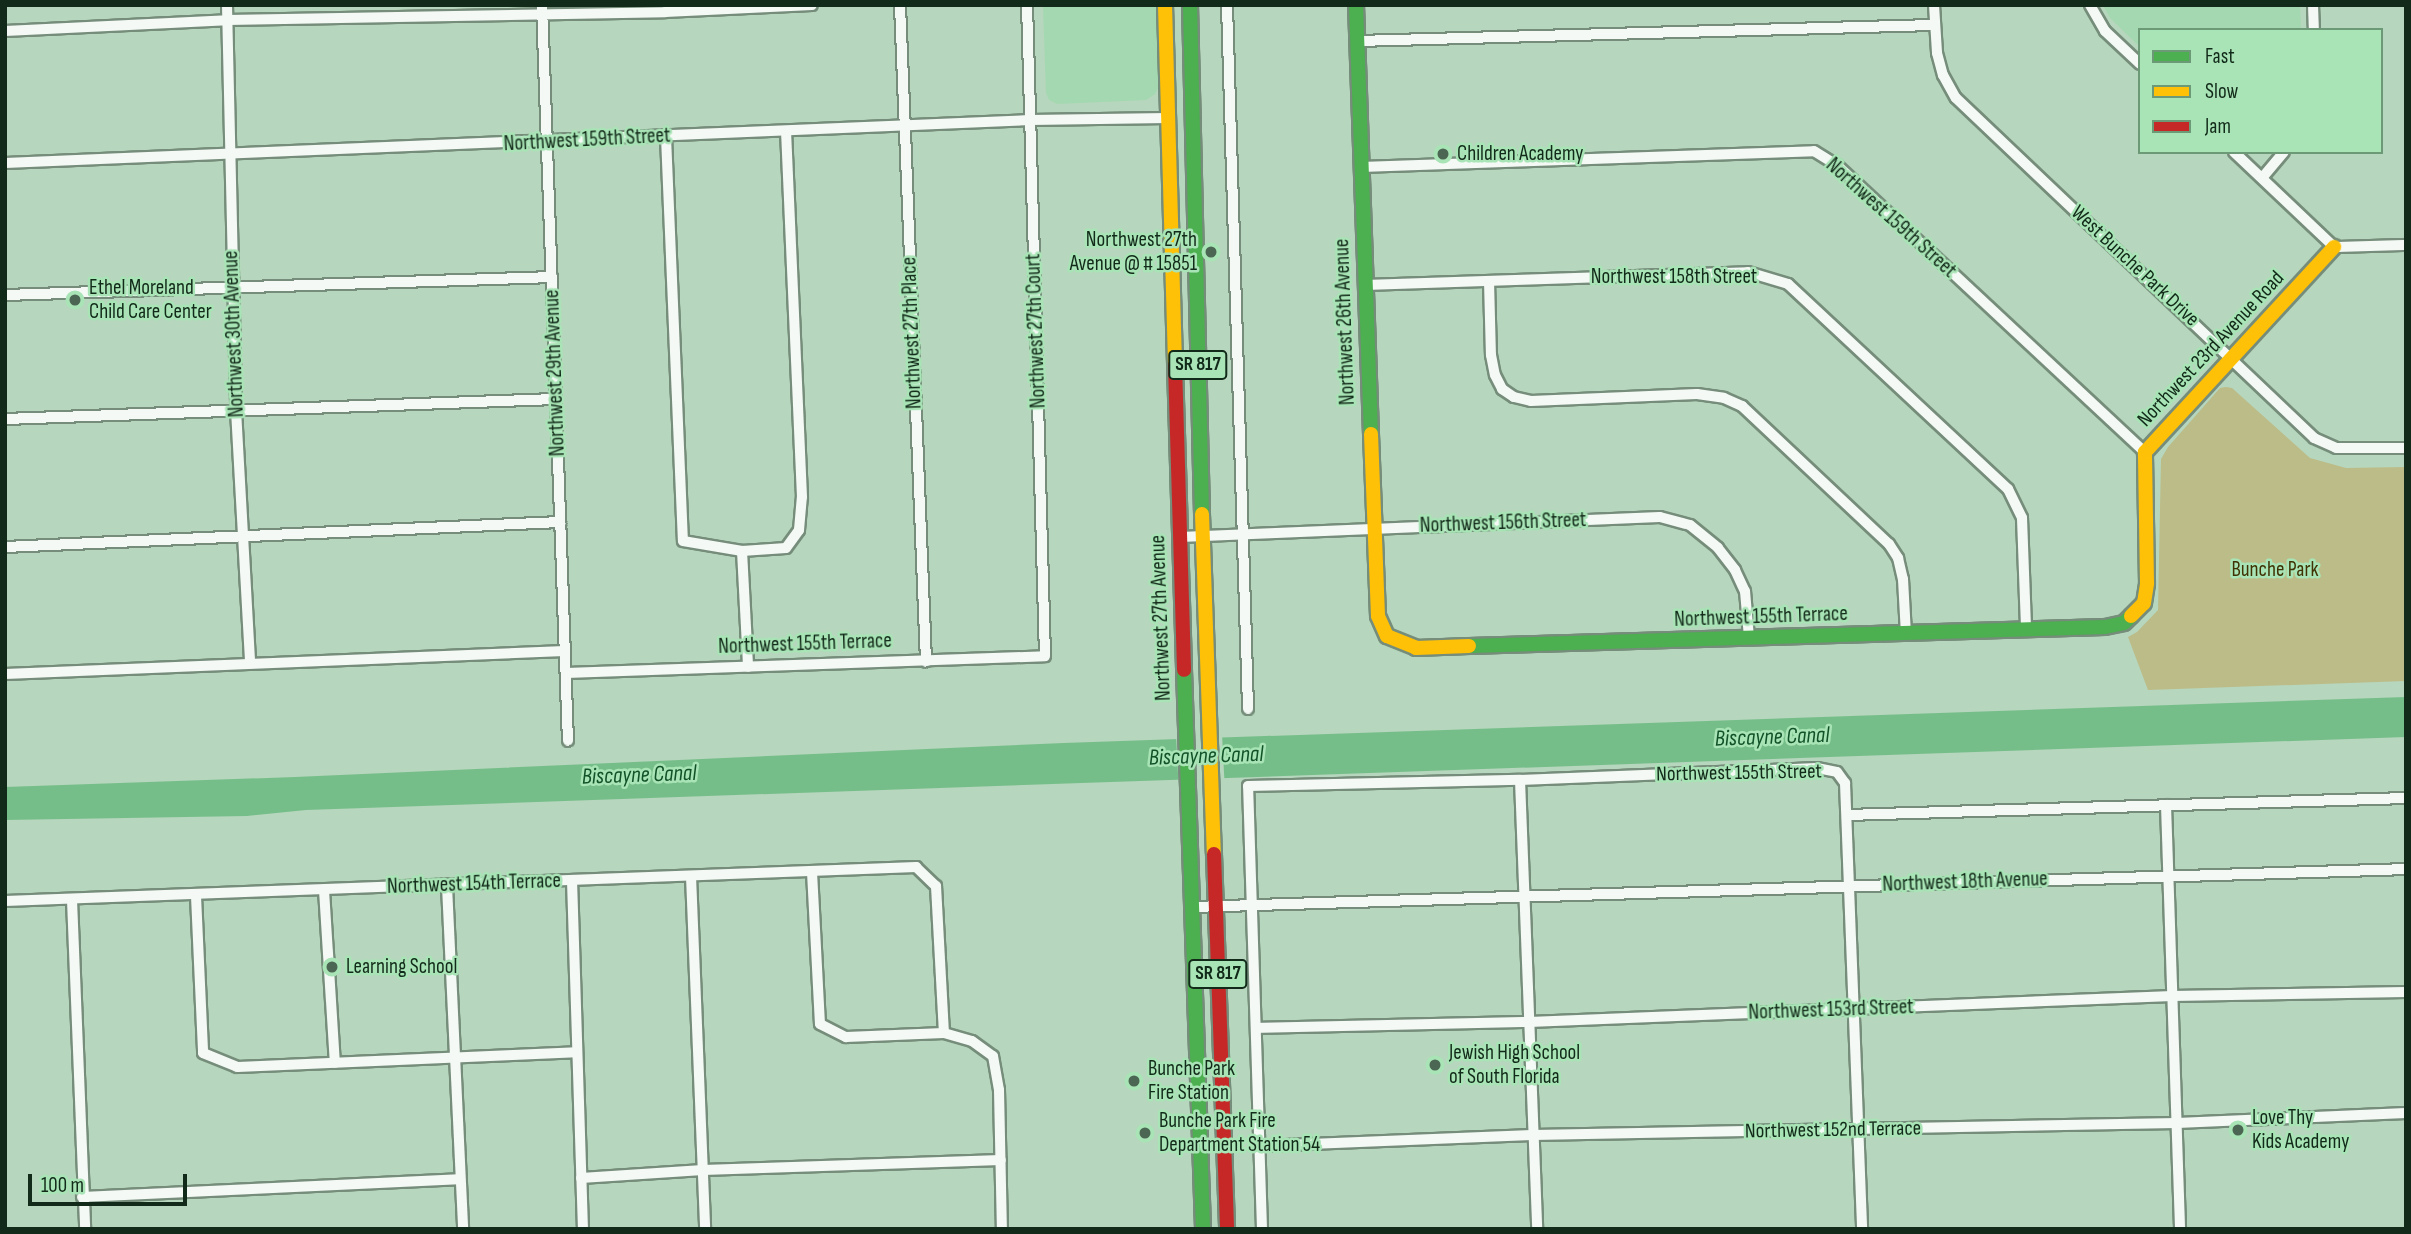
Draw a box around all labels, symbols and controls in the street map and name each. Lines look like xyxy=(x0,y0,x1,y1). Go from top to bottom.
legend xyxy=(2138,28,2383,154)
text: Fast xyxy=(2205,44,2235,69)
text: Slow xyxy=(2205,79,2238,104)
text: Jam xyxy=(2205,114,2231,139)
street label: Northwest 159th Street xyxy=(503,123,671,157)
place label: Children Academy xyxy=(1457,141,1583,167)
marker: Children Academy xyxy=(1435,146,1451,162)
street label: Northwest 159th Street xyxy=(1821,153,1961,283)
street label: West Bunche Park Drive xyxy=(2066,200,2204,332)
place label: Northwest 27th Avenue @ # 15851 xyxy=(1070,227,1197,277)
street label: Northwest 26th Avenue xyxy=(1330,238,1360,406)
marker: Northwest 27th Avenue @ # 15851 xyxy=(1203,244,1219,260)
street label: Northwest 30th Avenue xyxy=(218,250,250,418)
street label: Northwest 27th Court xyxy=(1021,253,1051,409)
street label: Northwest 27th Place xyxy=(897,257,927,409)
street label: Northwest 158th Street xyxy=(1591,264,1757,290)
street label: Northwest 23rd Avenue Road xyxy=(2132,266,2290,432)
place label: Ethel Moreland Child Care Center xyxy=(89,275,212,325)
street label: Northwest 29th Avenue xyxy=(539,289,571,457)
marker: Ethel Moreland Child Care Center xyxy=(67,292,83,308)
road number: SR 817 xyxy=(1168,350,1228,380)
street label: Northwest 156th Street xyxy=(1419,508,1587,538)
street label: Northwest 27th Avenue xyxy=(1146,535,1176,701)
park label: Bunche Park xyxy=(2231,557,2319,583)
street label: Northwest 155th Terrace xyxy=(1674,601,1848,633)
street label: Northwest 155th Terrace xyxy=(718,628,892,660)
water label: Biscayne Canal xyxy=(1714,721,1830,753)
water label: Biscayne Canal xyxy=(1148,740,1264,772)
water label: Biscayne Canal xyxy=(581,759,697,791)
street label: Northwest 155th Street xyxy=(1656,759,1822,787)
street label: Northwest 18th Avenue xyxy=(1882,867,2048,897)
street label: Northwest 154th Terrace xyxy=(387,868,561,900)
place label: Learning School xyxy=(346,954,457,980)
road number: SR 817 xyxy=(1188,958,1248,990)
marker: Learning School xyxy=(324,959,340,975)
street label: Northwest 153rd Street xyxy=(1748,995,1914,1025)
place label: Jewish High School of South Florida xyxy=(1449,1040,1580,1090)
place label: Bunche Park Fire Station xyxy=(1148,1056,1235,1106)
marker: Jewish High School of South Florida xyxy=(1427,1057,1443,1073)
marker: Bunche Park Fire Station xyxy=(1126,1073,1142,1089)
place label: Love Thy Kids Academy xyxy=(2252,1105,2349,1155)
place label: Bunche Park Fire Department Station 54 xyxy=(1159,1108,1320,1158)
street label: Northwest 152nd Terrace xyxy=(1745,1116,1921,1144)
marker: Love Thy Kids Academy xyxy=(2230,1122,2246,1138)
marker: Bunche Park Fire Department Station 54 xyxy=(1137,1125,1153,1141)
scale bar xyxy=(32,1160,191,1204)
text: 100 m xyxy=(41,1173,84,1198)

